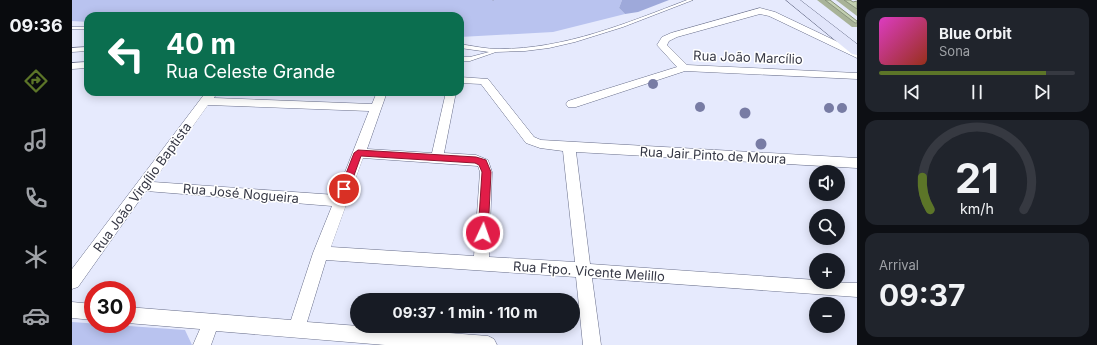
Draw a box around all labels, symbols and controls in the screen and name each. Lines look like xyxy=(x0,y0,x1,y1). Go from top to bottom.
text: 09:36 xyxy=(9,15,63,36)
text: Blue Orbit xyxy=(939,24,1012,43)
text: 40 m xyxy=(166,27,236,61)
icon: left xyxy=(100,28,152,80)
text: Sona xyxy=(939,43,970,59)
street label: Rua João Marcílio xyxy=(693,47,803,67)
text: Rua Celeste Grande xyxy=(166,61,335,82)
icon: directions xyxy=(22,67,50,95)
icon: previous xyxy=(901,81,923,103)
icon: pause xyxy=(966,81,988,103)
icon: next xyxy=(1031,81,1053,103)
street label: Rua João Virgílio Baptista xyxy=(90,119,194,255)
icon: music xyxy=(22,126,50,154)
street label: Rua Jair Pinto de Moura xyxy=(639,143,787,167)
text: 21 xyxy=(955,153,999,203)
map controls xyxy=(809,165,845,333)
button: sound xyxy=(809,165,845,201)
pin xyxy=(327,172,361,206)
icon: arrive xyxy=(333,178,355,200)
street label: Rua José Nogueira xyxy=(182,180,300,206)
icon: phone xyxy=(22,184,50,212)
text: km/h xyxy=(960,200,994,217)
button: search xyxy=(809,209,845,245)
position arrow xyxy=(462,212,504,254)
icon: climate xyxy=(22,243,50,271)
button: + xyxy=(809,253,845,289)
text: Arrival xyxy=(879,257,919,273)
street label: Rua Ftpo. Vicente Melillo xyxy=(513,258,666,284)
text: 09:37 xyxy=(879,277,966,313)
speed limit sign: 30 xyxy=(84,281,136,333)
button: − xyxy=(809,297,845,333)
icon: car xyxy=(22,302,50,330)
text: 09:37 · 1 min · 110 m xyxy=(393,303,537,322)

